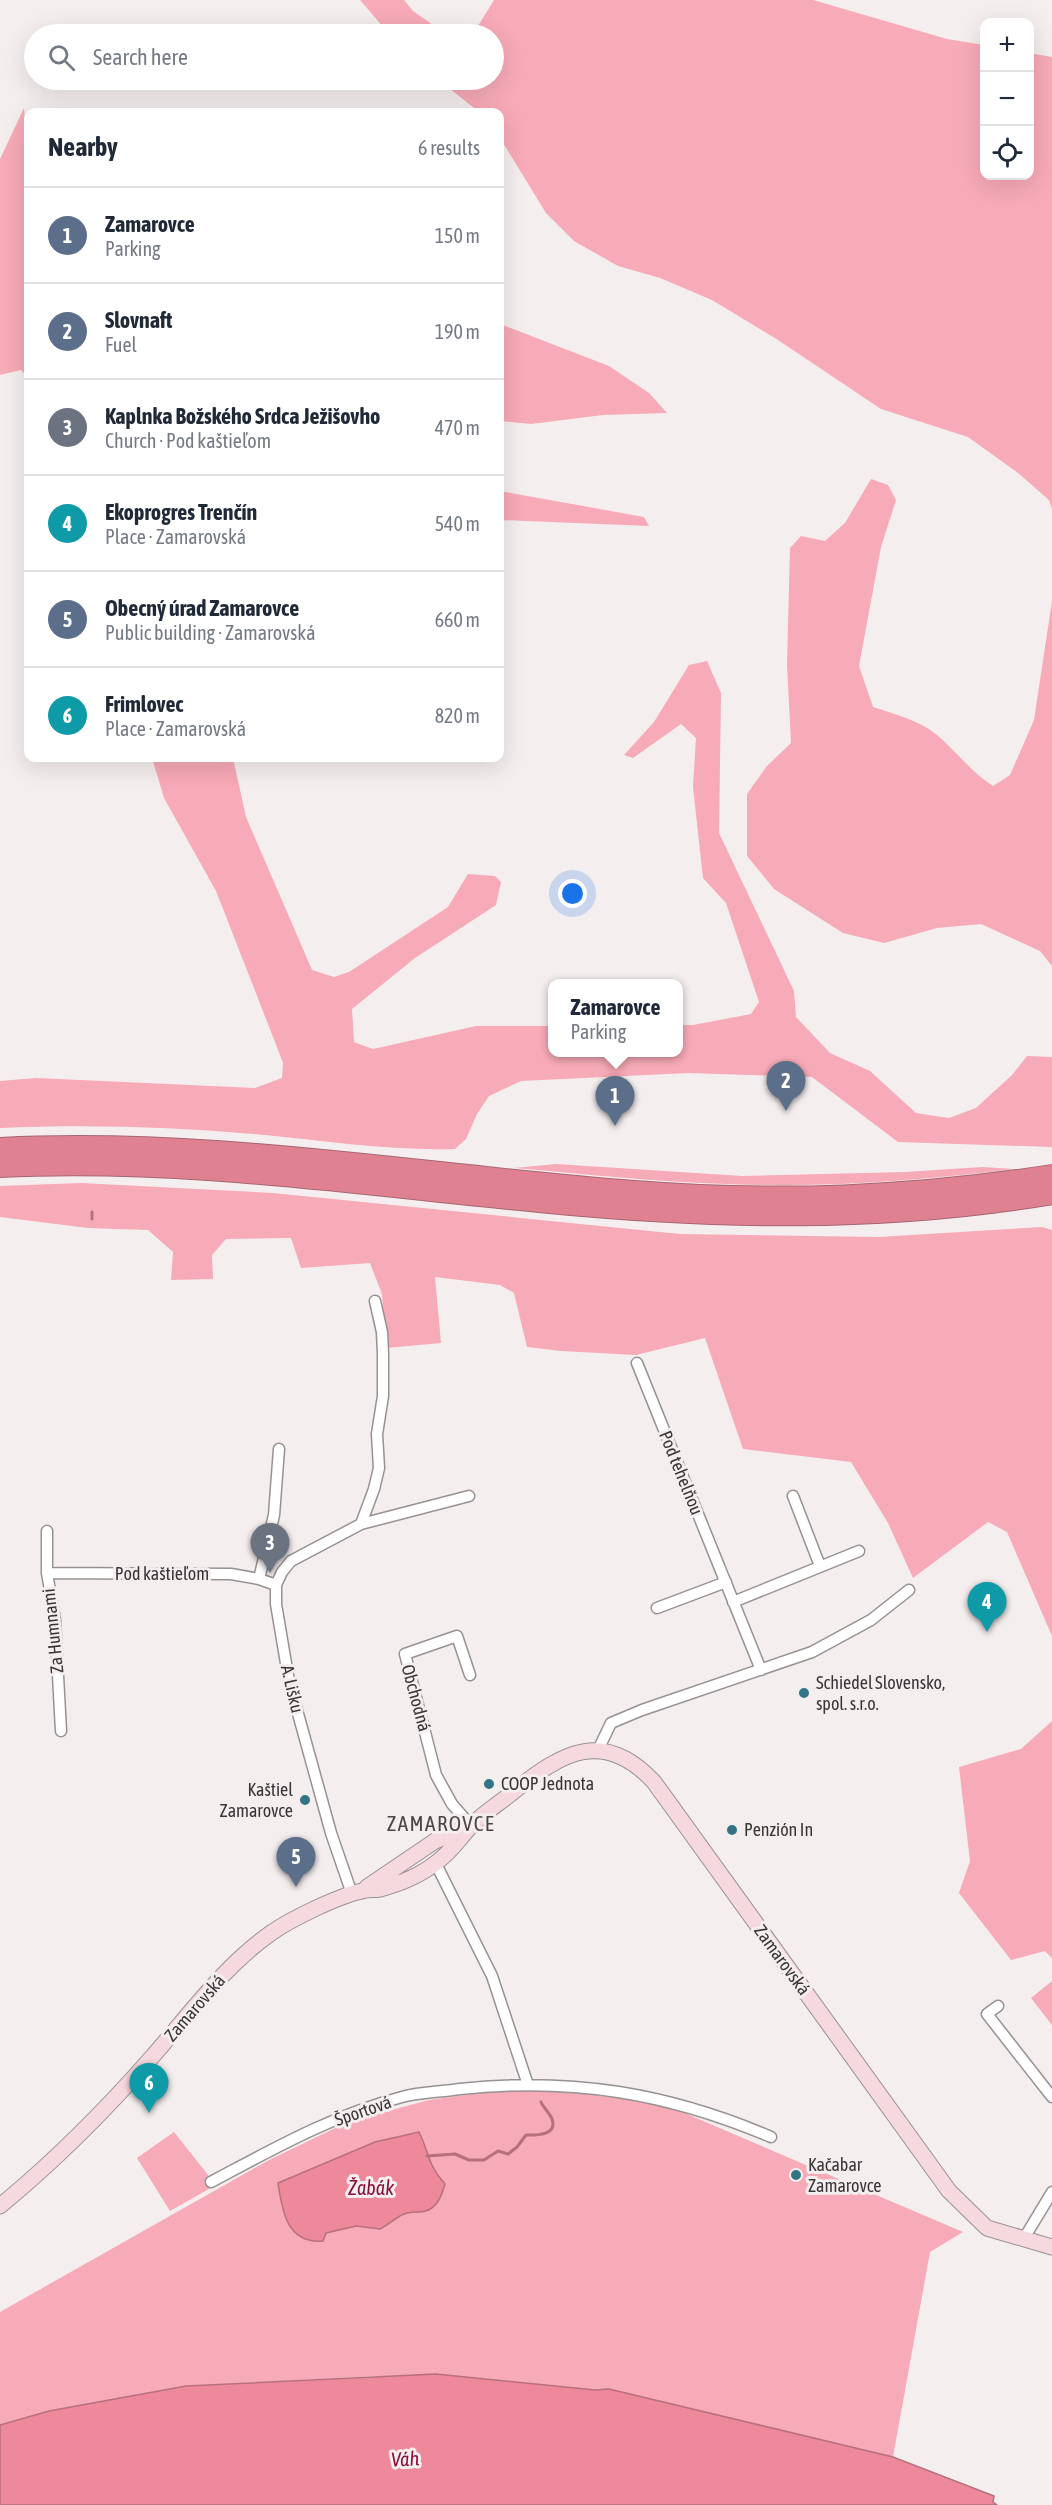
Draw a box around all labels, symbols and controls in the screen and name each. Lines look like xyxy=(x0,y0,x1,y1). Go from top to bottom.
map controls xyxy=(980,18,1034,180)
button: + xyxy=(980,18,1034,72)
search box xyxy=(24,24,504,90)
icon: search xyxy=(45,41,78,74)
text: Search here xyxy=(93,44,188,70)
button: − xyxy=(980,72,1034,126)
button: locate xyxy=(980,126,1034,180)
text: Nearby xyxy=(48,132,118,162)
text: 6 results xyxy=(418,136,480,159)
text: Zamarovce xyxy=(105,211,195,237)
text: 1 xyxy=(63,224,72,247)
text: 150 m xyxy=(435,224,480,247)
text: Parking xyxy=(105,237,161,260)
text: Slovnaft xyxy=(105,307,172,333)
text: 2 xyxy=(63,320,72,343)
text: 190 m xyxy=(435,320,480,343)
text: Fuel xyxy=(105,333,137,356)
text: Kaplnka Božského Srdca Ježišovho xyxy=(105,403,380,429)
text: 3 xyxy=(63,416,72,439)
text: 470 m xyxy=(435,416,480,439)
text: Church · Pod kaštieľom xyxy=(105,429,271,452)
text: Ekoprogres Trenčín xyxy=(105,499,257,525)
text: 4 xyxy=(63,512,72,535)
text: 540 m xyxy=(435,512,480,535)
text: Place · Zamarovská xyxy=(105,525,246,548)
text: Obecný úrad Zamarovce xyxy=(105,595,299,621)
text: 5 xyxy=(63,608,72,631)
text: 660 m xyxy=(435,608,480,631)
text: Public building · Zamarovská xyxy=(105,621,315,644)
text: Frimlovec xyxy=(105,691,183,717)
text: 6 xyxy=(63,704,72,727)
text: 820 m xyxy=(435,704,480,727)
text: Place · Zamarovská xyxy=(105,717,246,740)
your location xyxy=(558,879,587,908)
popup xyxy=(548,979,683,1057)
text: Zamarovce xyxy=(571,994,660,1020)
text: Parking xyxy=(571,1020,626,1043)
pin: 2 xyxy=(766,1062,806,1111)
pin: 1 xyxy=(596,1076,634,1126)
street label: Pod tehelňou xyxy=(655,1428,708,1518)
pin: 3 xyxy=(250,1524,290,1573)
street label: Pod kaštieľom xyxy=(115,1563,209,1584)
pin: 4 xyxy=(968,1582,1006,1632)
street label: Za Humnami xyxy=(38,1588,67,1675)
street label: Obchodná xyxy=(397,1662,435,1734)
street label: A. Lišku xyxy=(277,1663,308,1715)
place label: Schiedel Slovensko, spol. s.r.o. xyxy=(816,1672,945,1714)
marker: Schiedel Slovensko, spol. s.r.o. xyxy=(797,1686,811,1700)
place label: COOP Jednota xyxy=(501,1773,594,1794)
marker: COOP Jednota xyxy=(482,1777,496,1791)
place label: Kaštiel Zamarovce xyxy=(220,1779,293,1821)
marker: Kaštiel Zamarovce xyxy=(298,1793,312,1807)
district label: ZAMAROVCE xyxy=(387,1811,495,1835)
place label: Penzión In xyxy=(744,1819,813,1840)
marker: Penzión In xyxy=(725,1823,739,1837)
pin: 5 xyxy=(276,1838,316,1887)
street label: Zamarovská xyxy=(750,1921,815,1999)
street label: Zamarovská xyxy=(160,1970,229,2045)
pin: 6 xyxy=(130,2064,168,2113)
street label: Športová xyxy=(332,2091,394,2130)
place label: Kačabar Zamarovce xyxy=(808,2154,881,2196)
marker: Kačabar Zamarovce xyxy=(789,2168,803,2182)
water label: Žabák xyxy=(348,2176,394,2199)
water label: Váh xyxy=(390,2447,420,2470)

